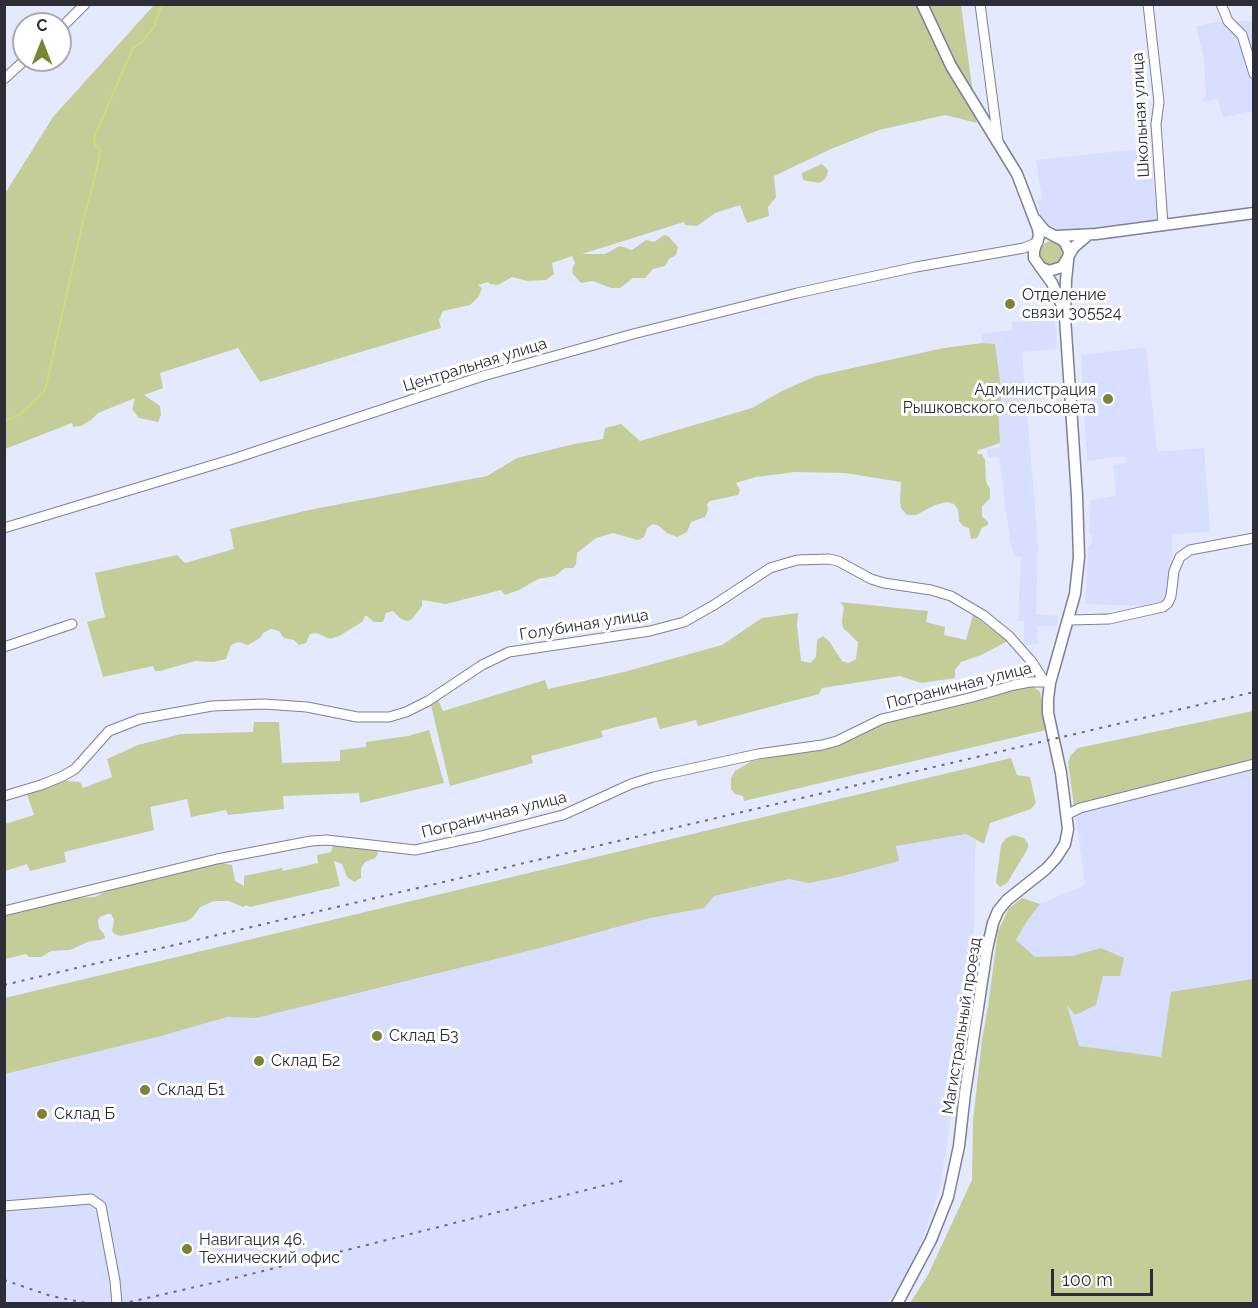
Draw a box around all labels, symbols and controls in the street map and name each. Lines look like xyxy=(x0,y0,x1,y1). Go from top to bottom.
north arrow xyxy=(12,12,72,72)
text: С xyxy=(37,16,47,35)
street label: Школьная улица xyxy=(1128,52,1154,178)
place label: Отделение связи 305524 xyxy=(1022,285,1121,323)
marker: Отделение связи 305524 xyxy=(1003,297,1017,311)
street label: Центральная улица xyxy=(401,334,549,396)
place label: Администрация Рышковского сельсовета xyxy=(903,380,1096,418)
marker: Администрация Рышковского сельсовета xyxy=(1101,392,1115,406)
street label: Голубиная улица xyxy=(518,605,650,645)
street label: Пограничная улица xyxy=(884,659,1034,713)
street label: Пограничная улица xyxy=(419,788,569,842)
street label: Магистральный проезд xyxy=(939,936,985,1116)
place label: Склад Б3 xyxy=(389,1026,458,1046)
marker: Склад Б3 xyxy=(370,1029,384,1043)
place label: Склад Б2 xyxy=(271,1051,340,1071)
marker: Склад Б2 xyxy=(252,1054,266,1068)
place label: Склад Б1 xyxy=(157,1080,225,1100)
marker: Склад Б1 xyxy=(138,1083,152,1097)
place label: Склад Б xyxy=(54,1104,115,1124)
marker: Склад Б xyxy=(35,1107,49,1121)
place label: Навигация 46. Технический офис xyxy=(199,1230,340,1268)
marker: Навигация 46. Технический офис xyxy=(180,1242,194,1256)
scale bar xyxy=(1054,1257,1156,1295)
text: 100 m xyxy=(1062,1269,1113,1290)

